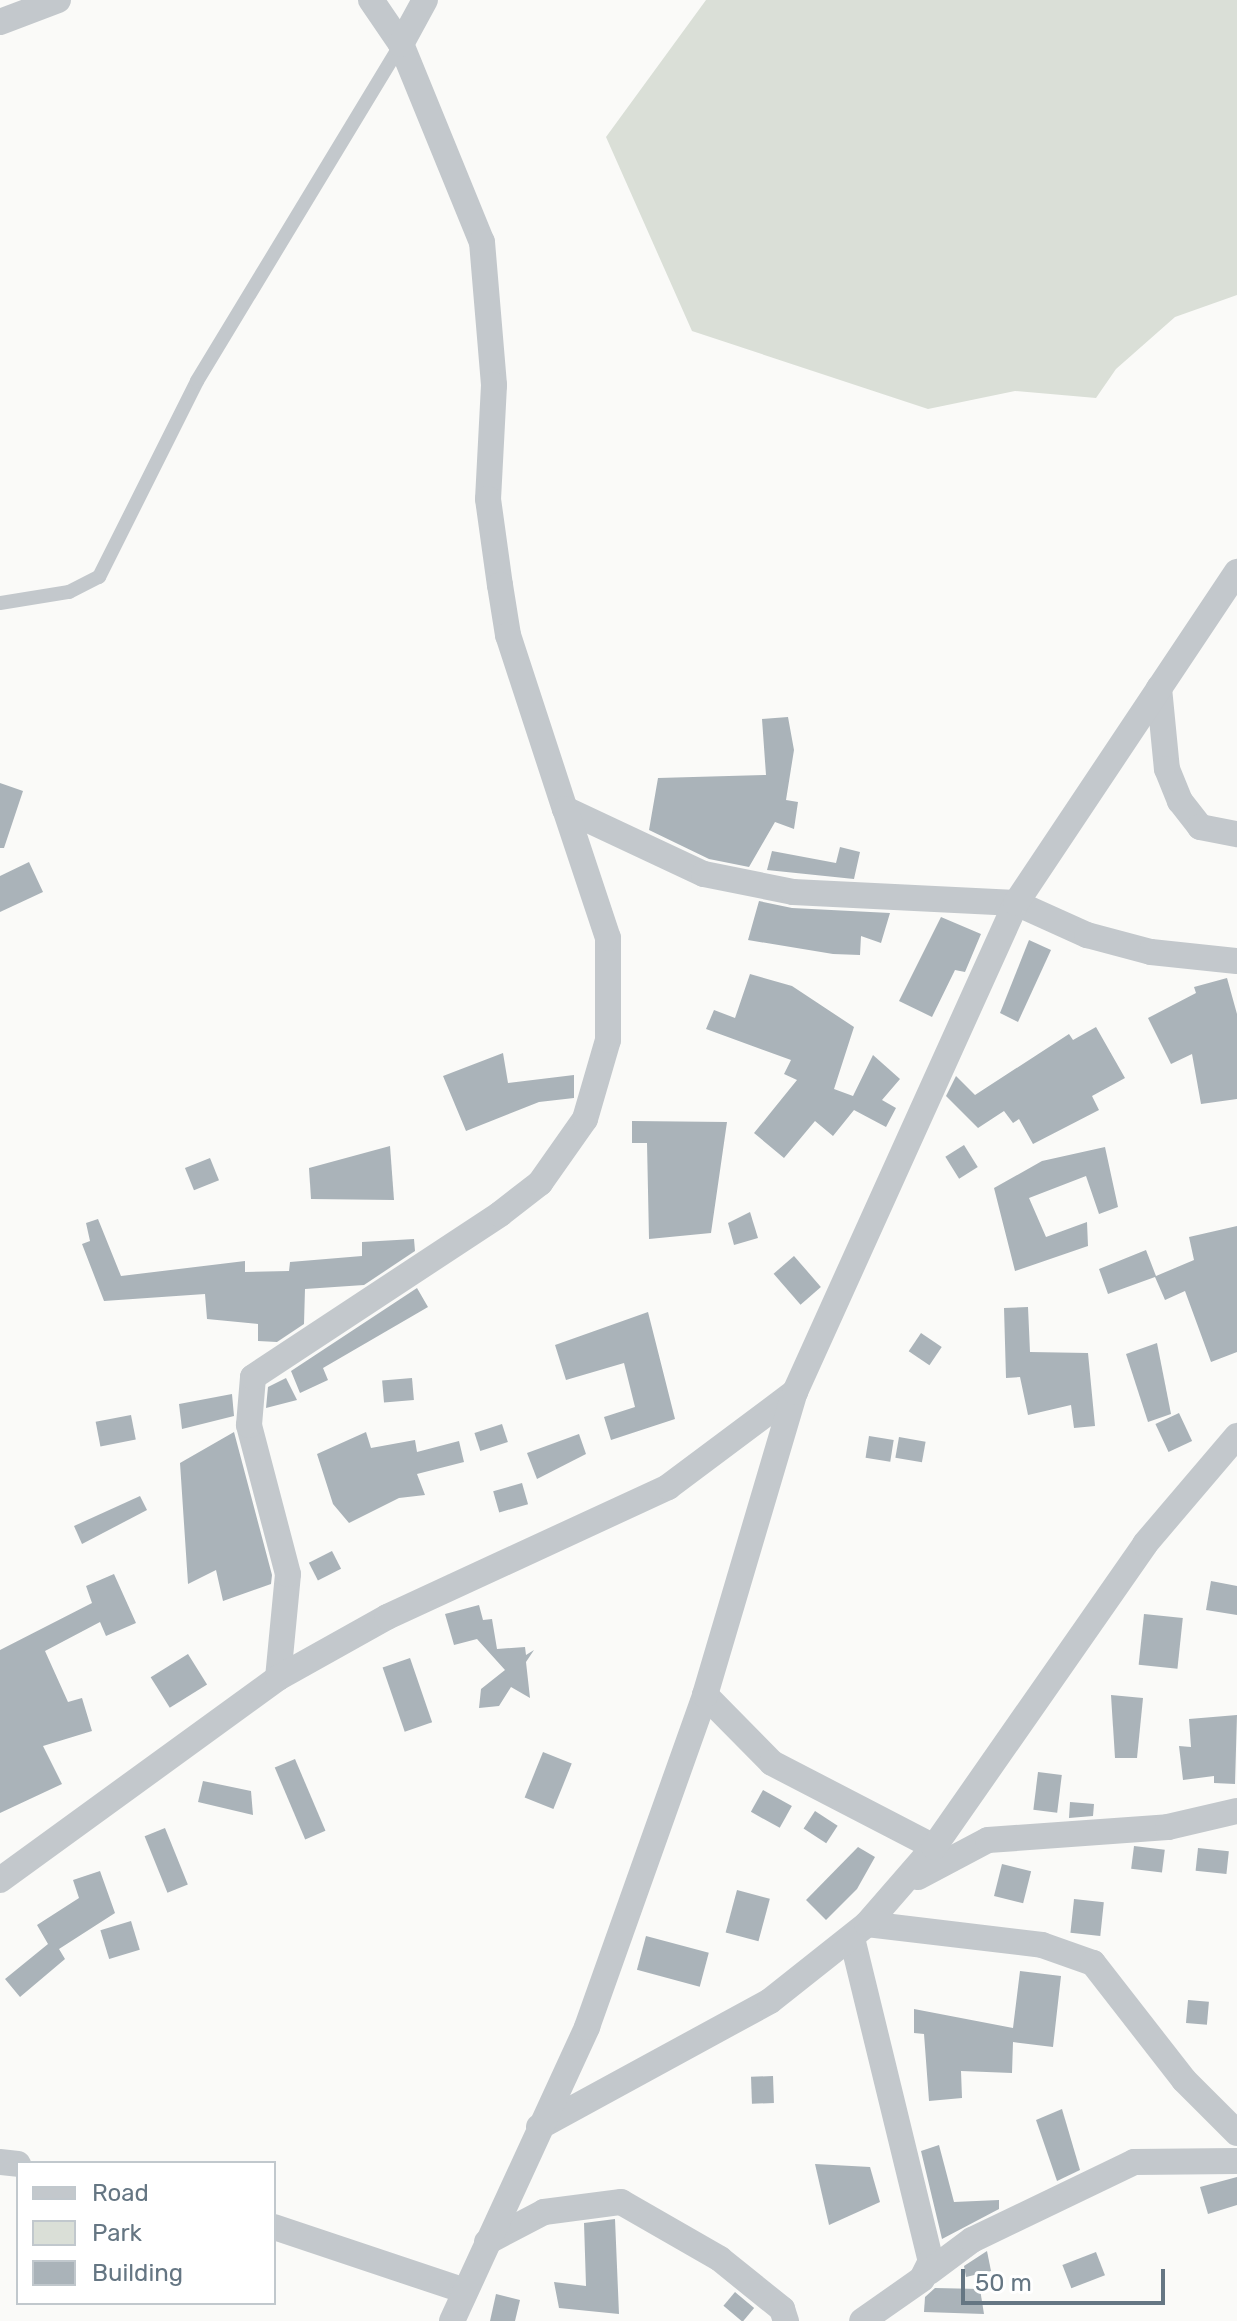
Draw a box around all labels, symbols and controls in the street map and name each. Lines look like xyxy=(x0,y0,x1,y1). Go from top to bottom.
legend xyxy=(16,2161,276,2305)
text: Road xyxy=(92,2179,149,2207)
text: Park xyxy=(92,2219,142,2247)
scale bar xyxy=(965,2253,1169,2303)
text: Building xyxy=(92,2259,183,2287)
text: 50 m xyxy=(975,2269,1032,2297)

